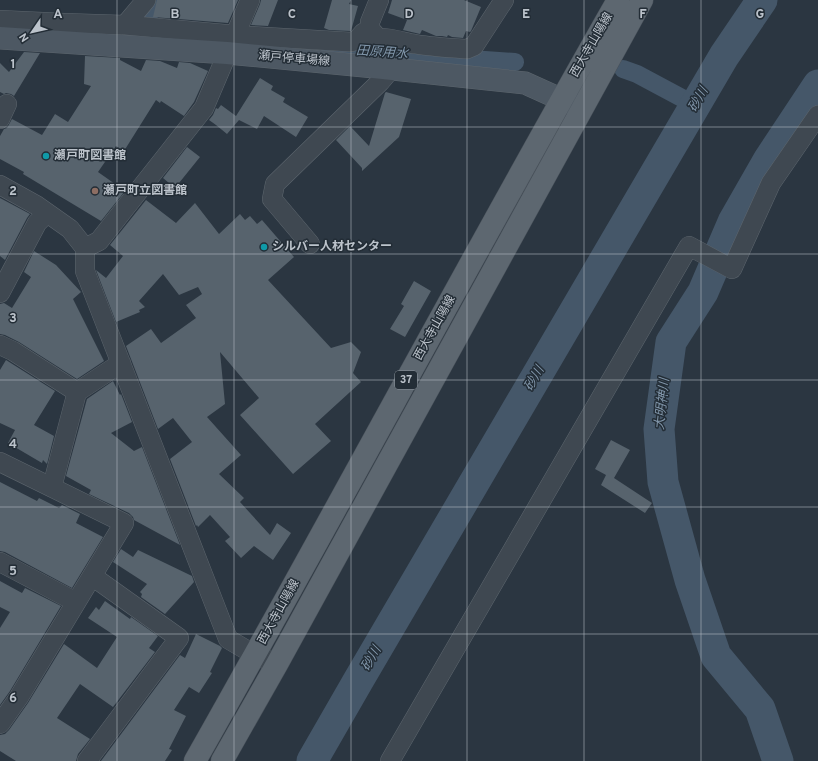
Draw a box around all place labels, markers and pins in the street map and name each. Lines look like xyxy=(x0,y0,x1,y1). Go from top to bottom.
place label: 瀬戸町図書館 xyxy=(54,148,126,164)
marker: 瀬戸町図書館 xyxy=(41,151,51,161)
place label: 瀬戸町立図書館 xyxy=(103,183,187,199)
marker: 瀬戸町立図書館 xyxy=(90,186,100,196)
place label: シルバー人材センター xyxy=(272,239,392,255)
marker: シルバー人材センター xyxy=(259,242,269,252)

